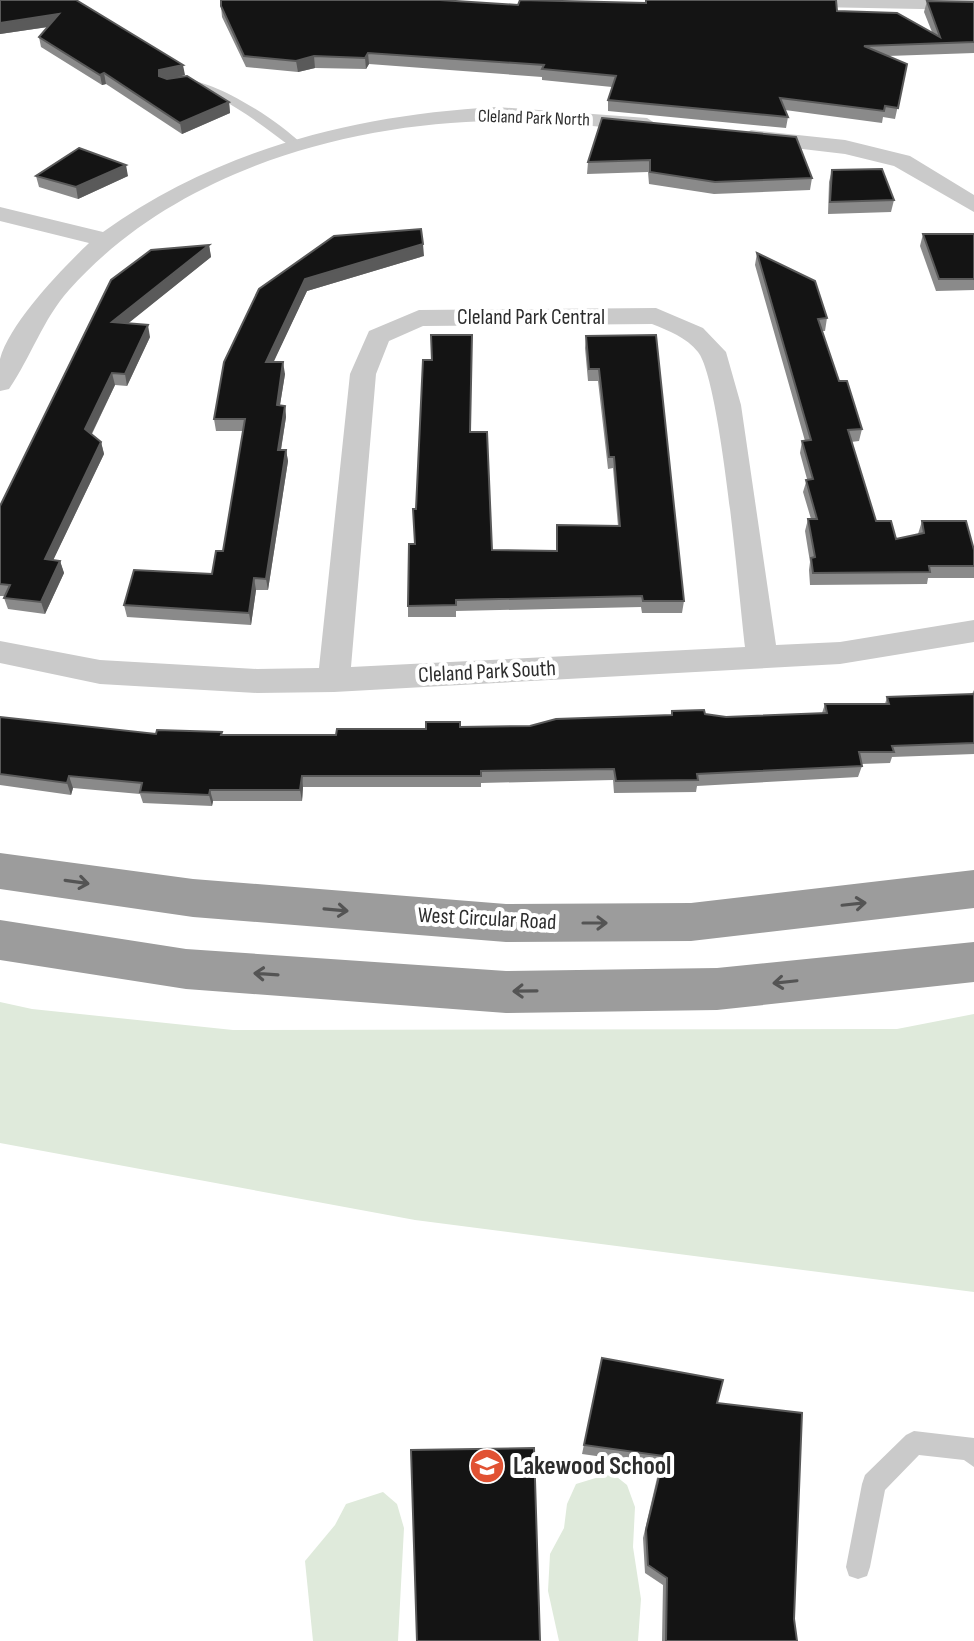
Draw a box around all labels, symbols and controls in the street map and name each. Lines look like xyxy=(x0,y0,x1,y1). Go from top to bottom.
street label: Cleland Park North xyxy=(478,106,590,130)
street label: Cleland Park Central xyxy=(457,304,605,331)
street label: Cleland Park South xyxy=(417,655,557,689)
one-way arrow xyxy=(64,875,89,890)
one-way arrow xyxy=(840,896,867,911)
one-way arrow xyxy=(322,902,349,917)
street label: West Circular Road xyxy=(417,902,557,936)
one-way arrow xyxy=(581,915,608,931)
one-way arrow xyxy=(253,966,280,981)
one-way arrow xyxy=(772,974,799,989)
one-way arrow xyxy=(512,984,539,999)
school or university icon: Lakewood School xyxy=(468,1447,506,1485)
place label: Lakewood School xyxy=(513,1451,671,1482)

